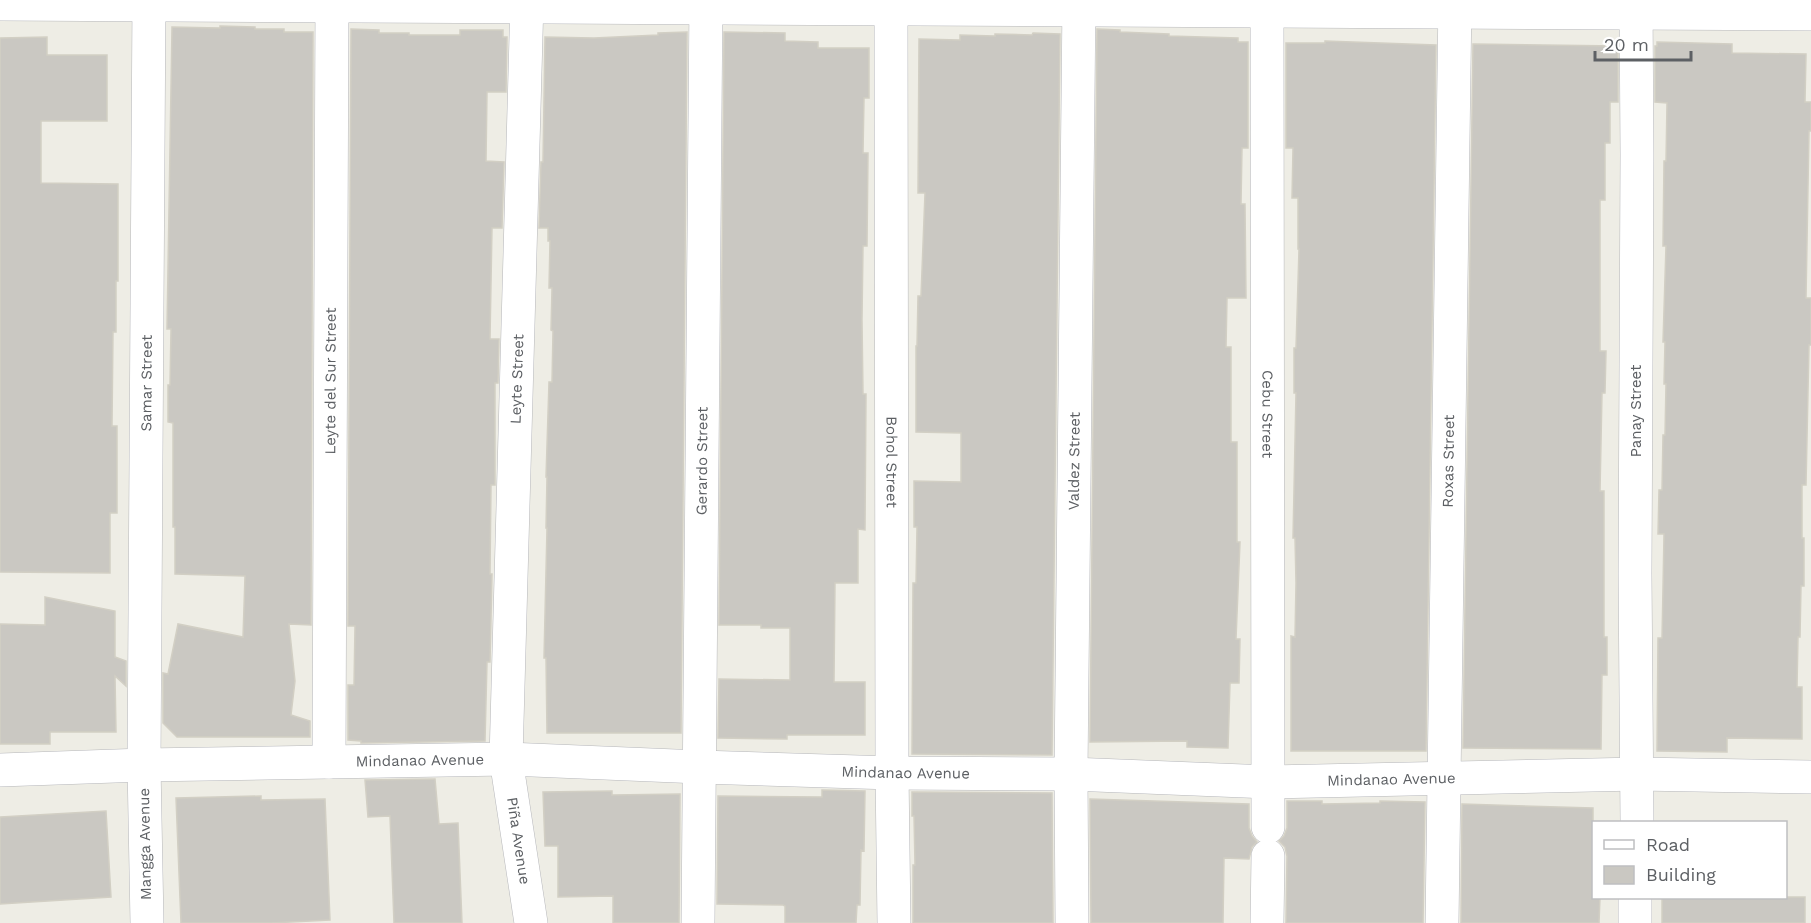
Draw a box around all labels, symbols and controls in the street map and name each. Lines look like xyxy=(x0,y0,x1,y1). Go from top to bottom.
scale bar xyxy=(1595,24,1691,62)
text: 20 m xyxy=(1604,34,1649,55)
street label: Leyte del Sur Street xyxy=(321,307,340,455)
street label: Leyte Street xyxy=(506,333,528,424)
street label: Samar Street xyxy=(137,334,156,432)
street label: Panay Street xyxy=(1627,364,1645,457)
street label: Cebu Street xyxy=(1258,370,1277,459)
street label: Gerardo Street xyxy=(693,406,711,515)
street label: Valdez Street xyxy=(1065,411,1084,510)
street label: Roxas Street xyxy=(1439,414,1458,508)
street label: Bohol Street xyxy=(883,416,901,508)
street label: Mindanao Avenue xyxy=(356,750,484,770)
street label: Mindanao Avenue xyxy=(841,762,970,782)
street label: Mindanao Avenue xyxy=(1327,769,1456,790)
street label: Mangga Avenue xyxy=(135,788,155,900)
street label: Piña Avenue xyxy=(503,796,534,886)
legend xyxy=(1592,821,1787,899)
text: Road xyxy=(1646,834,1690,855)
text: Building xyxy=(1646,864,1716,885)

